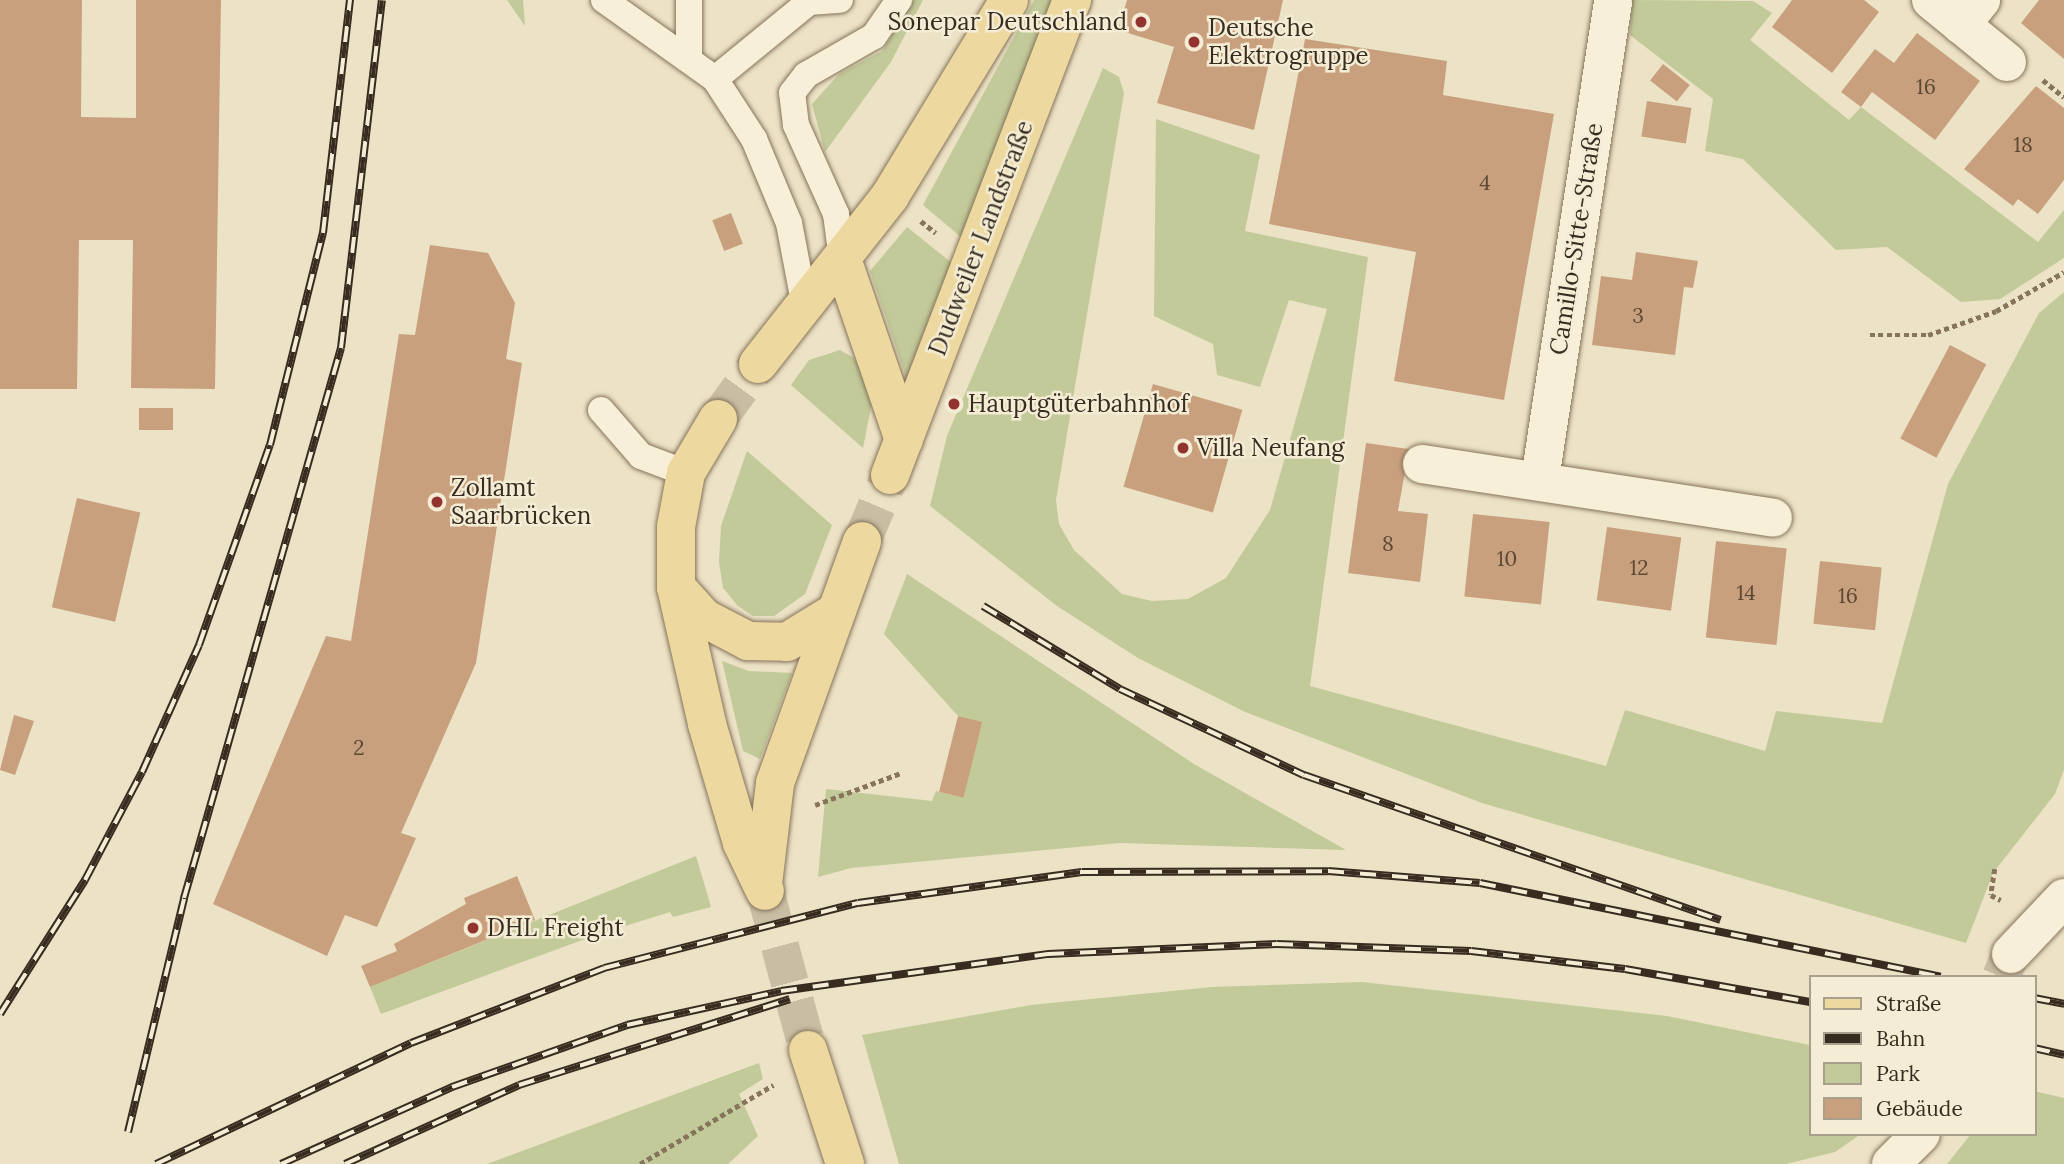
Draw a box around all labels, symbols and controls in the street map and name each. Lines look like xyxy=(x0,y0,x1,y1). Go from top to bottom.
place label: Sonepar Deutschland xyxy=(888,8,1127,36)
marker: Sonepar Deutschland xyxy=(1133,14,1149,30)
place label: Deutsche Elektrogruppe xyxy=(1208,14,1369,70)
marker: Deutsche Elektrogruppe xyxy=(1186,34,1202,50)
house number: 16 xyxy=(1916,74,1936,100)
street label: Dudweiler Landstraße xyxy=(923,116,1039,360)
street label: Camillo-Sitte-Straße xyxy=(1543,121,1609,357)
house number: 18 xyxy=(2013,132,2033,158)
house number: 4 xyxy=(1479,170,1491,196)
house number: 3 xyxy=(1632,303,1644,329)
place label: Hauptgüterbahnhof xyxy=(968,390,1189,418)
marker: Hauptgüterbahnhof xyxy=(946,396,962,412)
place label: Villa Neufang xyxy=(1197,434,1345,462)
marker: Villa Neufang xyxy=(1175,440,1191,456)
place label: Zollamt Saarbrücken xyxy=(451,474,591,530)
marker: Zollamt Saarbrücken xyxy=(429,494,445,510)
house number: 8 xyxy=(1382,531,1394,557)
house number: 10 xyxy=(1497,546,1517,572)
house number: 12 xyxy=(1630,555,1648,581)
house number: 14 xyxy=(1736,580,1756,606)
house number: 16 xyxy=(1838,583,1858,609)
house number: 2 xyxy=(353,735,365,761)
place label: DHL Freight xyxy=(487,914,624,942)
marker: DHL Freight xyxy=(465,920,481,936)
legend xyxy=(1808,975,2036,1136)
text: Straße xyxy=(1876,990,1941,1017)
text: Bahn xyxy=(1876,1025,1925,1052)
text: Park xyxy=(1876,1060,1920,1087)
text: Gebäude xyxy=(1876,1095,1963,1122)

